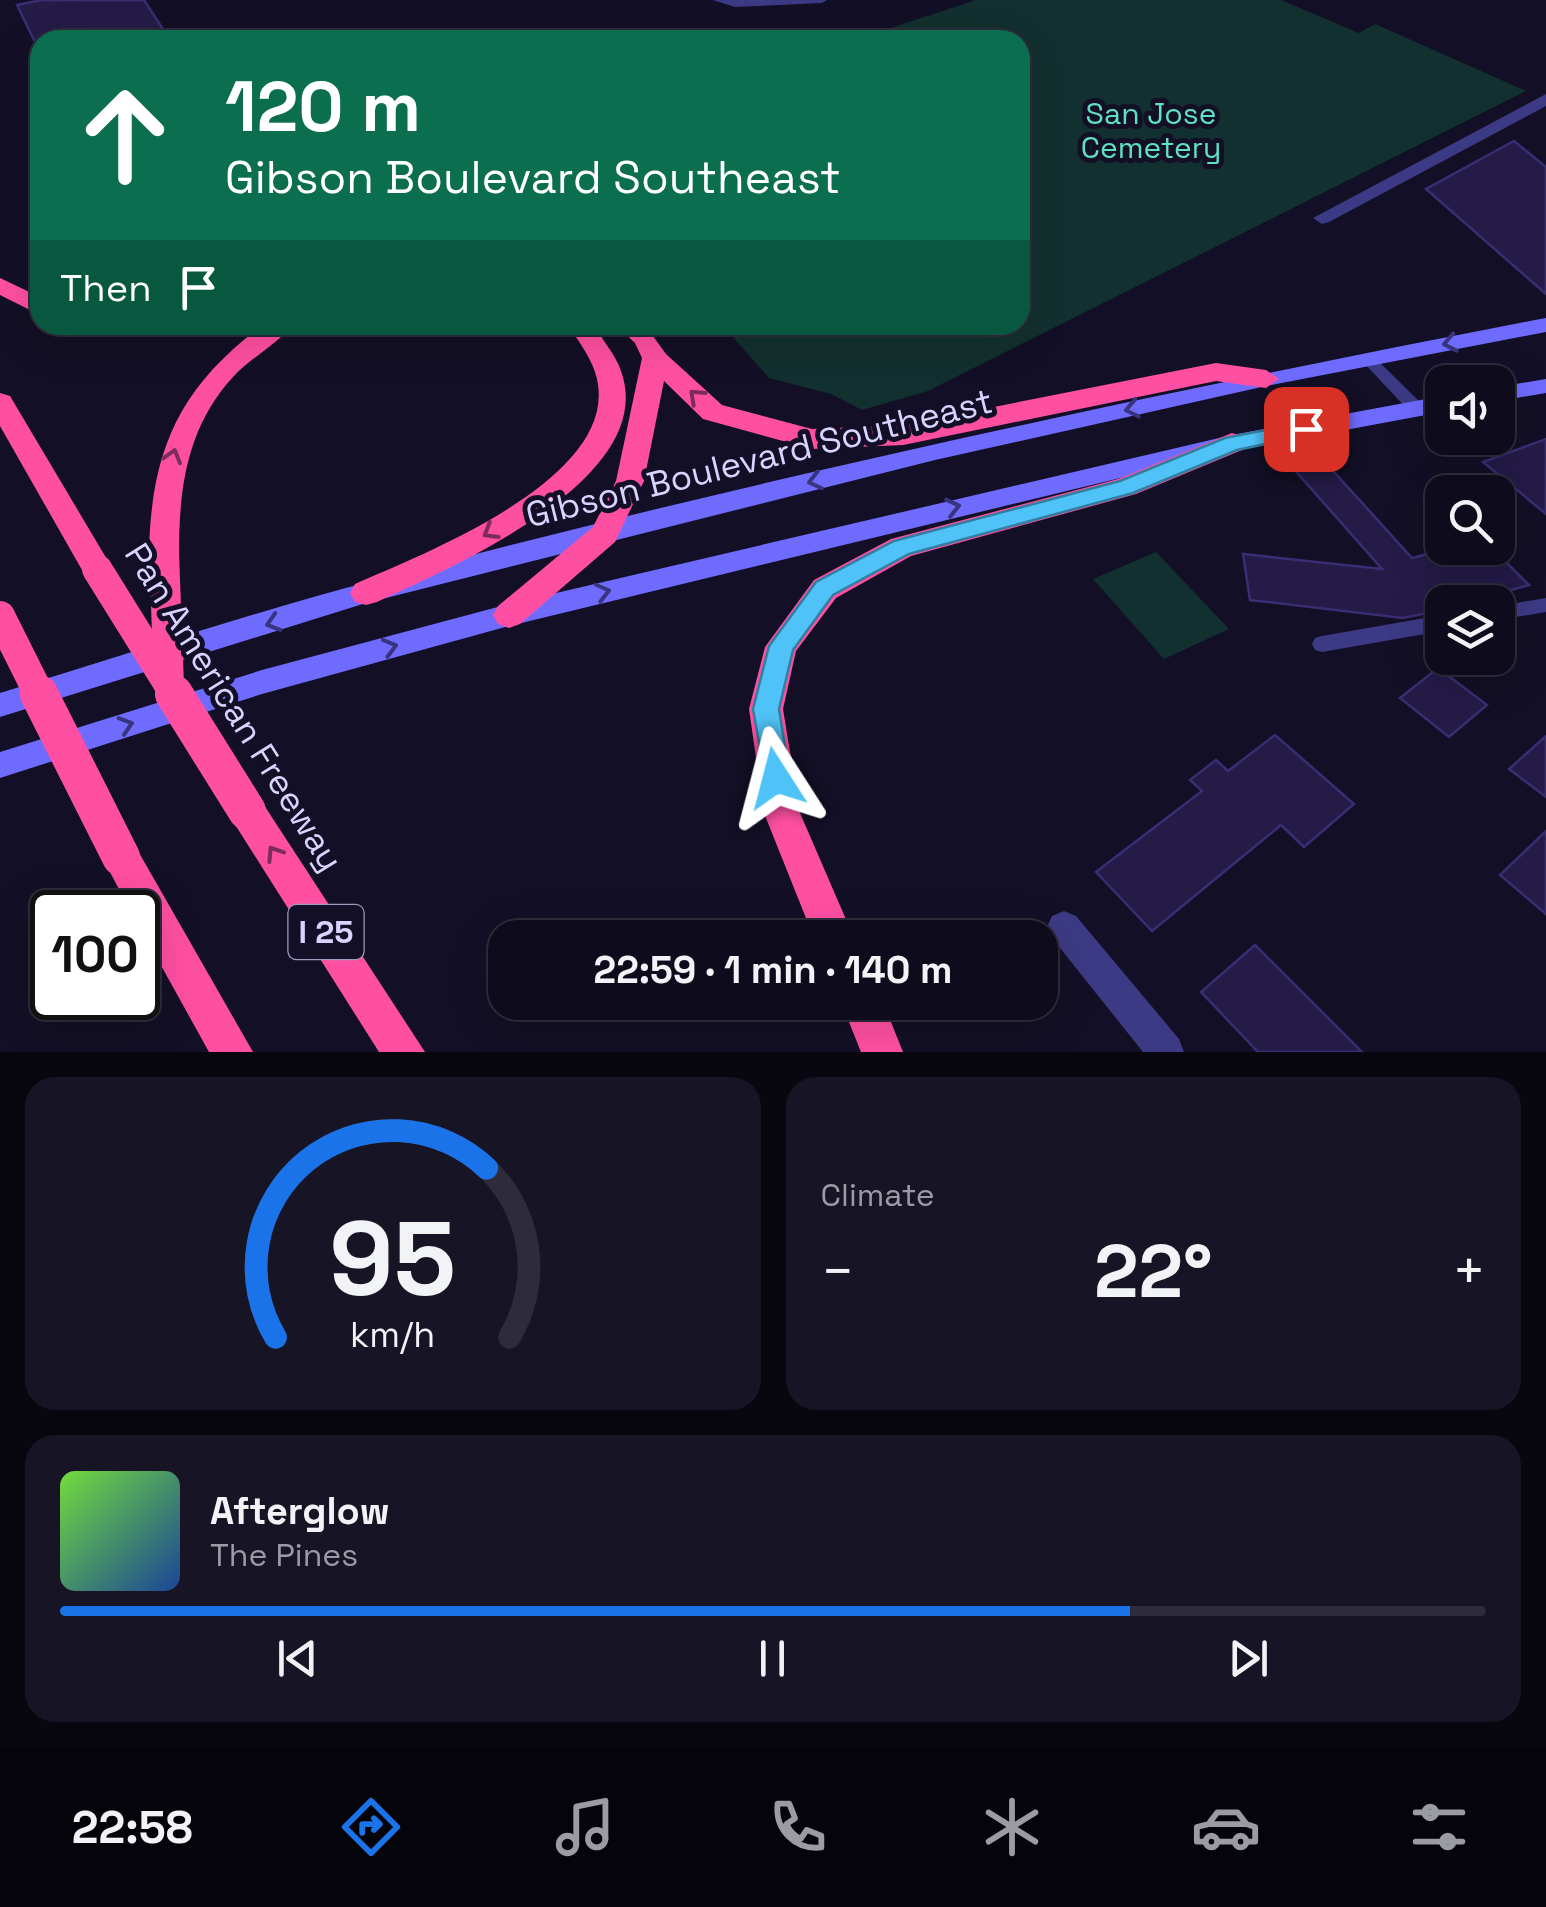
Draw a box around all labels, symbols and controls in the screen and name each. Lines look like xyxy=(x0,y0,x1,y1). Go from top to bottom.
text: 120 m xyxy=(225,62,421,151)
icon: ahead xyxy=(60,70,190,200)
park label: San Jose Cemetery xyxy=(1081,94,1221,167)
text: Gibson Boulevard Southeast xyxy=(225,149,841,206)
icon: arrive xyxy=(171,260,226,315)
text: Then xyxy=(60,264,151,312)
one-way arrow xyxy=(1442,332,1459,353)
map controls xyxy=(1425,365,1515,675)
button: sound xyxy=(1425,365,1515,455)
street label: Gibson Boulevard Southeast xyxy=(521,379,997,537)
pin xyxy=(1264,387,1349,472)
one-way arrow xyxy=(689,390,708,408)
one-way arrow xyxy=(1124,397,1141,418)
icon: arrive xyxy=(1279,402,1334,457)
one-way arrow xyxy=(161,449,182,466)
one-way arrow xyxy=(807,470,824,491)
button: search xyxy=(1425,475,1515,565)
one-way arrow xyxy=(944,498,961,519)
one-way arrow xyxy=(483,520,501,539)
street label: Pan American Freeway xyxy=(115,535,353,879)
one-way arrow xyxy=(594,583,611,604)
button: layers xyxy=(1425,585,1515,675)
one-way arrow xyxy=(265,611,282,632)
one-way arrow xyxy=(380,638,398,659)
one-way arrow xyxy=(117,716,134,736)
position arrow xyxy=(724,726,828,830)
one-way arrow xyxy=(268,846,287,864)
speed limit sign: 100 xyxy=(30,890,160,1020)
road number: I 25 xyxy=(288,905,364,959)
text: 22:59 · 1 min · 140 m xyxy=(594,946,952,994)
text: Climate xyxy=(821,1175,935,1215)
text: 95 xyxy=(329,1193,456,1325)
text: 22° xyxy=(1094,1223,1213,1319)
text: − xyxy=(821,1236,855,1306)
text: + xyxy=(1452,1236,1486,1306)
text: km/h xyxy=(350,1312,435,1357)
text: Afterglow xyxy=(210,1487,390,1535)
text: The Pines xyxy=(210,1535,358,1575)
icon: previous xyxy=(270,1631,325,1686)
icon: pause xyxy=(745,1631,800,1686)
icon: next xyxy=(1221,1631,1276,1686)
icon: directions xyxy=(336,1792,406,1862)
icon: music xyxy=(550,1792,620,1862)
icon: phone xyxy=(763,1792,833,1862)
icon: climate xyxy=(977,1792,1047,1862)
icon: car xyxy=(1191,1792,1261,1862)
icon: filters xyxy=(1404,1792,1474,1862)
text: 22:58 xyxy=(72,1799,193,1856)

